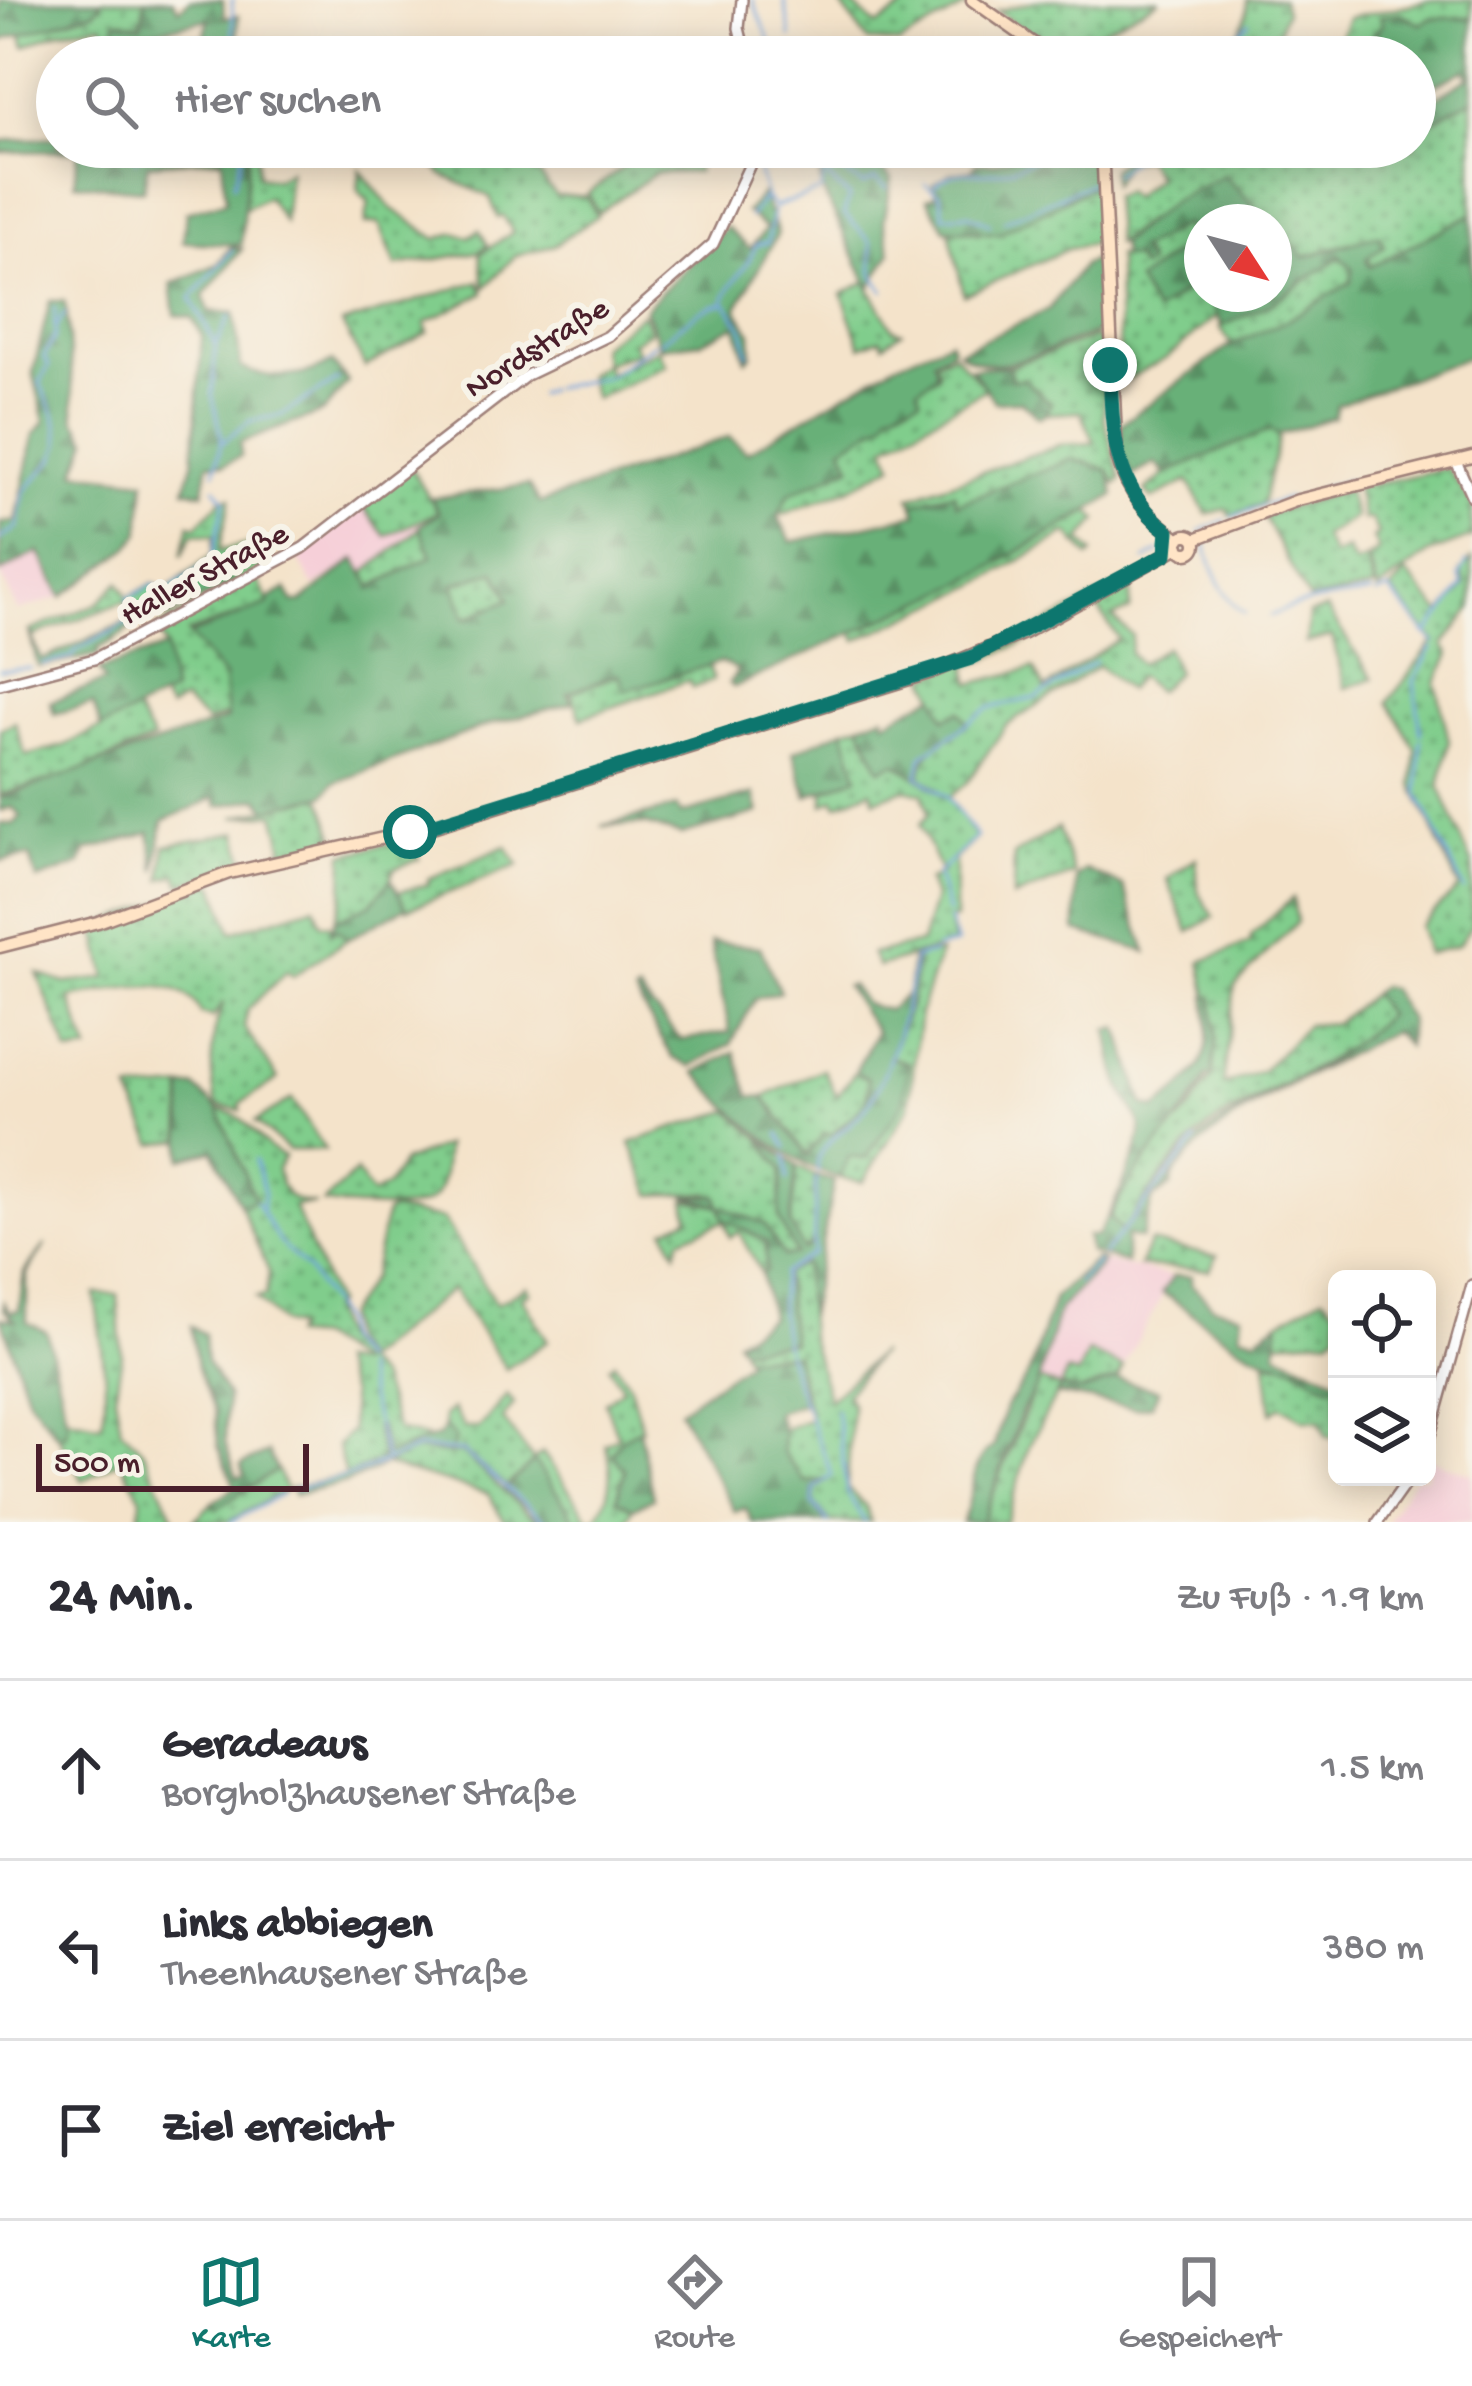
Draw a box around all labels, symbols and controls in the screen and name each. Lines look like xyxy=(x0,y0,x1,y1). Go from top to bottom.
search box xyxy=(36,36,1436,168)
icon: search xyxy=(78,69,144,135)
text: Hier suchen xyxy=(174,76,381,129)
north arrow xyxy=(1184,204,1292,312)
street label: Nordstraße xyxy=(459,290,618,409)
route end xyxy=(1083,338,1137,392)
street label: Haller Straße xyxy=(116,516,297,636)
route start xyxy=(383,805,437,859)
map controls xyxy=(1328,1270,1436,1486)
button: locate xyxy=(1328,1270,1436,1378)
button: layers xyxy=(1328,1378,1436,1486)
scale bar xyxy=(36,1438,309,1491)
text: 500 m xyxy=(54,1446,140,1484)
text: 24 Min. xyxy=(48,1570,196,1630)
text: Zu Fuß · 1.9 km xyxy=(1177,1577,1424,1623)
text: Geradeaus xyxy=(162,1720,367,1773)
icon: ahead xyxy=(48,1737,114,1803)
text: 1.5 km xyxy=(1321,1747,1424,1793)
text: Borgholzhausener Straße xyxy=(162,1773,576,1819)
text: Links abbiegen xyxy=(162,1900,433,1953)
icon: left xyxy=(48,1917,114,1983)
text: 380 m xyxy=(1323,1927,1424,1973)
text: Theenhausener Straße xyxy=(162,1953,527,1999)
icon: arrive xyxy=(48,2097,114,2163)
text: Ziel erreicht xyxy=(162,2103,391,2156)
tab: Karte xyxy=(192,2249,271,2359)
tab: Route xyxy=(654,2249,735,2359)
tab: Gespeichert xyxy=(1119,2249,1280,2359)

